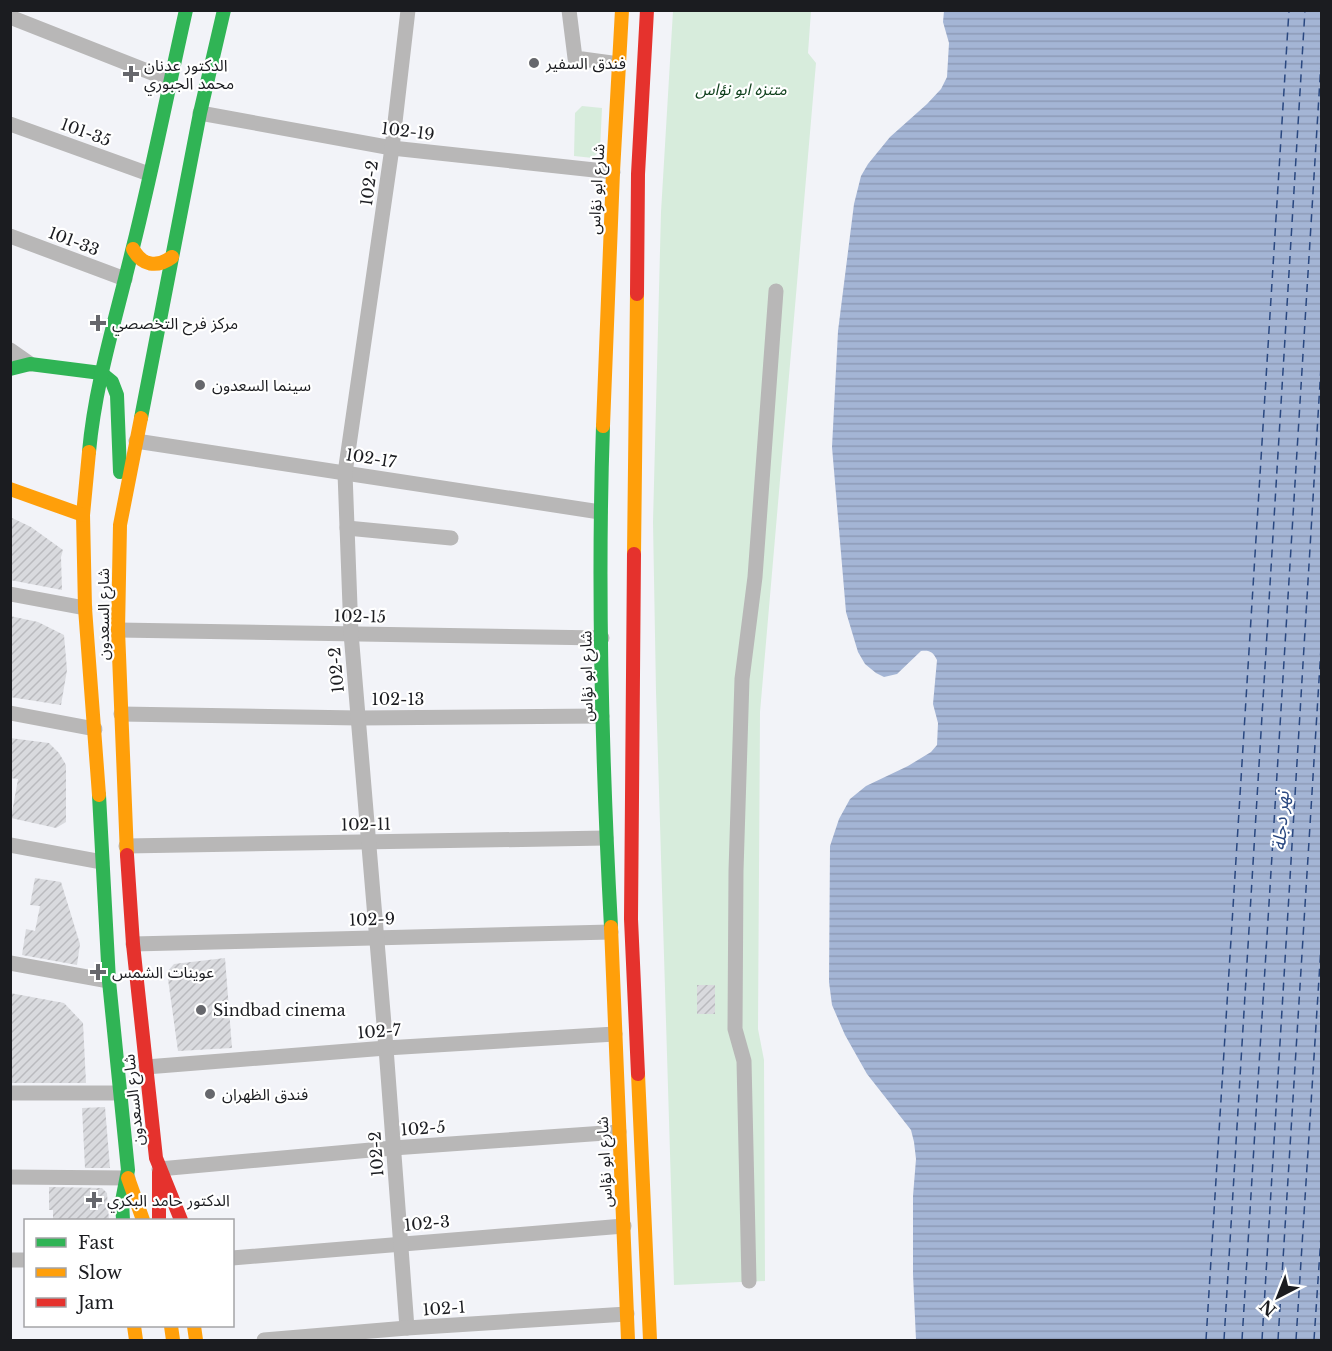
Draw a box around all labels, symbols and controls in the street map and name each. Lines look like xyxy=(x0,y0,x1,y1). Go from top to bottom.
place label: فندق السفير xyxy=(545,53,626,73)
place label: الدكتور عدنان محمد الجبوري xyxy=(144,55,234,96)
marker: فندق السفير xyxy=(527,56,541,70)
marker: الدكتور عدنان محمد الجبوري xyxy=(122,65,140,83)
park label: متنزه ابو نؤاس xyxy=(695,79,787,99)
street label: 101-35 xyxy=(58,114,114,150)
street label: 102-19 xyxy=(380,118,436,144)
street label: شارع ابو نؤاس xyxy=(584,143,611,235)
street label: 102-2 xyxy=(356,159,382,207)
street label: 101-33 xyxy=(46,222,102,260)
place label: مركز فرح التخصصي xyxy=(112,313,238,336)
marker: مركز فرح التخصصي xyxy=(89,314,107,332)
place label: سينما السعدون xyxy=(212,375,311,395)
marker: سينما السعدون xyxy=(193,378,207,392)
street label: 102-17 xyxy=(344,444,399,472)
street label: شارع السعدون xyxy=(93,568,116,660)
street label: 102-15 xyxy=(334,606,386,626)
street label: شارع ابو نؤاس xyxy=(575,630,600,722)
street label: 102-2 xyxy=(324,646,348,694)
street label: 102-13 xyxy=(372,689,424,709)
water label: نهر دجلة xyxy=(1268,789,1294,851)
street label: 102-11 xyxy=(341,814,391,834)
street label: 102-9 xyxy=(349,908,395,930)
place label: عوينات الشمس xyxy=(112,962,214,982)
marker: عوينات الشمس xyxy=(89,963,107,981)
place label: Sindbad cinema xyxy=(213,1000,346,1020)
marker: Sindbad cinema xyxy=(194,1003,208,1017)
street label: 102-7 xyxy=(357,1019,402,1042)
street label: شارع السعدون xyxy=(118,1053,151,1147)
place label: فندق الظهران xyxy=(222,1084,308,1104)
marker: فندق الظهران xyxy=(203,1087,217,1101)
street label: 102-5 xyxy=(400,1116,446,1140)
street label: شارع ابو نؤاس xyxy=(592,1116,619,1208)
street label: 102-2 xyxy=(364,1131,388,1177)
place label: الدكتور حامد البكري xyxy=(107,1190,230,1213)
marker: الدكتور حامد البكري xyxy=(85,1191,103,1209)
street label: 102-3 xyxy=(403,1211,451,1235)
legend xyxy=(24,1219,234,1327)
text: Fast xyxy=(78,1232,115,1254)
text: Slow xyxy=(78,1262,123,1284)
north arrow xyxy=(1248,1267,1308,1327)
text: Jam xyxy=(76,1292,114,1314)
text: N xyxy=(1256,1296,1280,1321)
street label: 102-1 xyxy=(422,1297,466,1319)

